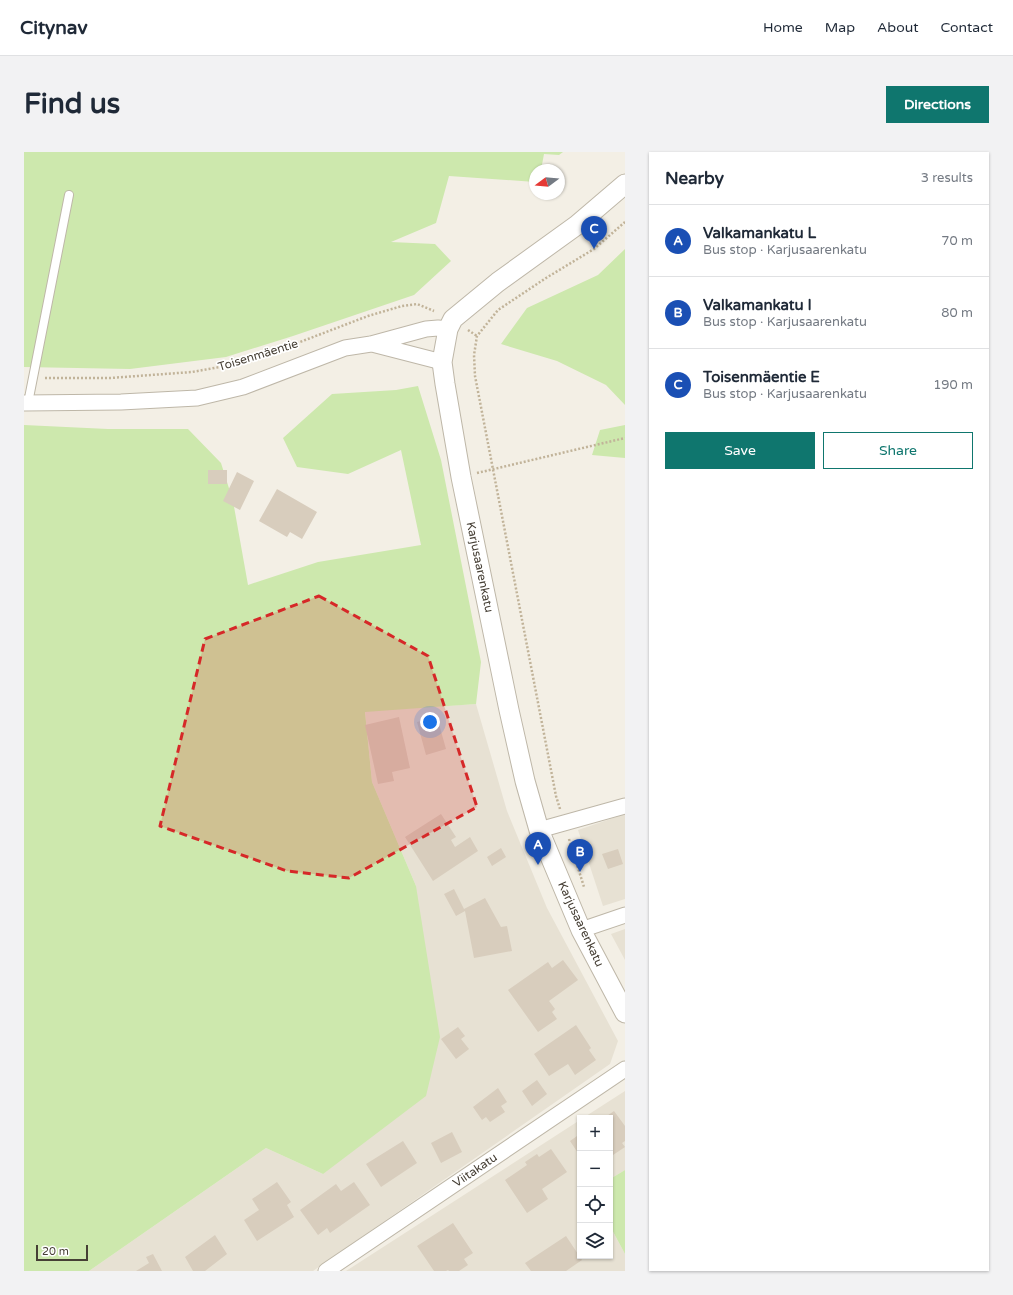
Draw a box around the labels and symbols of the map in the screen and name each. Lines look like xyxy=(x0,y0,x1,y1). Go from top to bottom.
north arrow xyxy=(529,164,565,200)
pin: C xyxy=(581,216,607,249)
street label: Toisenmäentie xyxy=(216,336,300,374)
street label: Karjusaarenkatu xyxy=(464,520,496,614)
your location xyxy=(420,712,440,732)
pin: A xyxy=(525,832,551,865)
pin: B xyxy=(567,839,593,872)
street label: Karjusaarenkatu xyxy=(555,879,607,969)
street label: Viitakatu xyxy=(450,1150,500,1190)
scale bar xyxy=(36,1243,88,1262)

